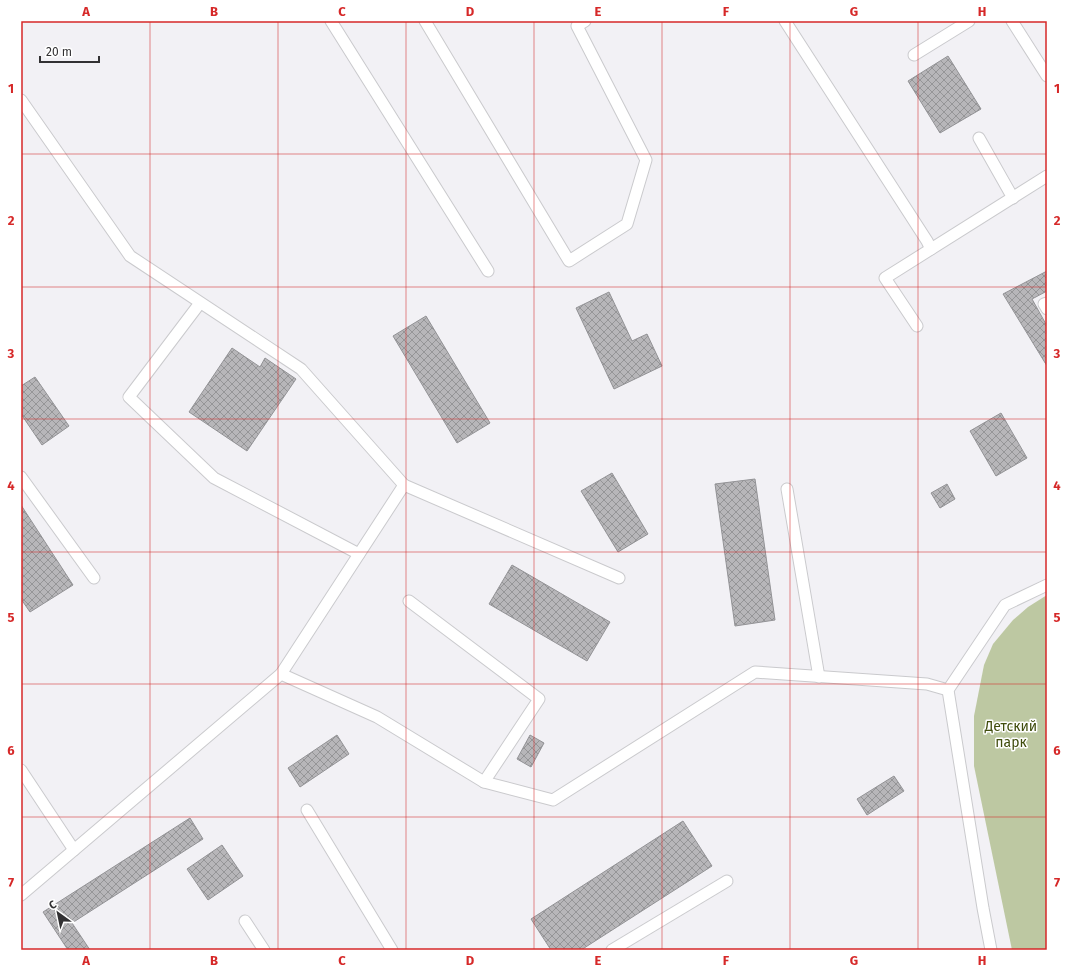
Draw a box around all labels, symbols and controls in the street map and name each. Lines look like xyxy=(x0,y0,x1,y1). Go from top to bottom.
text: A xyxy=(81,4,90,19)
text: B xyxy=(210,4,218,19)
text: C xyxy=(338,4,346,19)
text: D xyxy=(466,4,475,19)
text: E xyxy=(595,4,602,19)
text: F xyxy=(723,4,730,19)
text: G xyxy=(850,4,858,19)
text: H xyxy=(978,4,986,19)
scale bar xyxy=(40,38,99,64)
text: 20 m xyxy=(46,45,72,59)
text: 1 xyxy=(8,81,14,96)
text: 1 xyxy=(1054,81,1060,96)
text: 2 xyxy=(8,213,15,228)
text: 2 xyxy=(1054,213,1061,228)
text: 3 xyxy=(7,346,15,361)
text: 3 xyxy=(1053,346,1061,361)
text: 4 xyxy=(7,478,15,493)
text: 4 xyxy=(1053,478,1061,493)
text: 5 xyxy=(8,610,15,625)
text: 5 xyxy=(1054,610,1061,625)
park label: Детский парк xyxy=(984,718,1037,751)
text: 6 xyxy=(7,743,15,758)
text: 6 xyxy=(1053,743,1061,758)
text: 7 xyxy=(8,875,14,890)
text: 7 xyxy=(1054,875,1060,890)
north arrow xyxy=(38,893,78,933)
text: С xyxy=(47,897,60,912)
text: A xyxy=(81,953,90,968)
text: B xyxy=(210,953,218,968)
text: C xyxy=(338,953,346,968)
text: D xyxy=(466,953,475,968)
text: E xyxy=(595,953,602,968)
text: F xyxy=(723,953,730,968)
text: G xyxy=(850,953,858,968)
text: H xyxy=(978,953,986,968)

